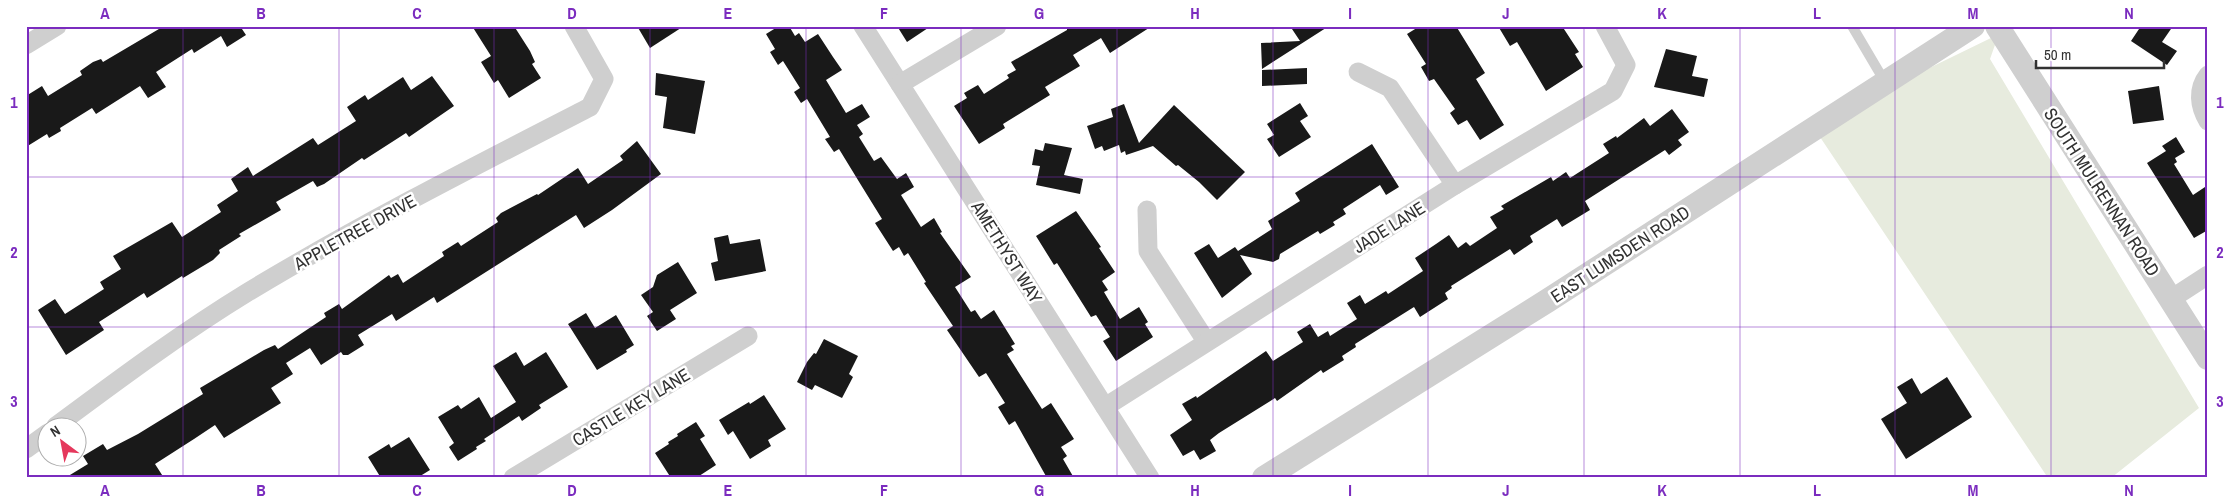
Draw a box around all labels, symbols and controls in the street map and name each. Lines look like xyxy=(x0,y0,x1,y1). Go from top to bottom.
text: A xyxy=(100,2,110,24)
text: B xyxy=(256,2,266,24)
text: C xyxy=(412,2,422,24)
text: D xyxy=(567,2,577,24)
text: E xyxy=(724,2,733,24)
text: F xyxy=(880,2,888,24)
text: G xyxy=(1034,2,1044,24)
text: H xyxy=(1190,2,1200,24)
text: I xyxy=(1348,2,1352,24)
text: J xyxy=(1502,2,1510,24)
text: K xyxy=(1657,2,1667,24)
text: L xyxy=(1813,2,1821,24)
text: M xyxy=(1968,2,1979,24)
text: N xyxy=(2124,2,2134,24)
scale bar xyxy=(2036,38,2164,70)
text: 50 m xyxy=(2044,44,2071,65)
text: 1 xyxy=(10,91,18,113)
text: 1 xyxy=(2216,91,2224,113)
street label: SOUTH MULRENNAN ROAD xyxy=(2038,103,2166,281)
street label: APPLETREE DRIVE xyxy=(289,188,421,276)
street label: AMETHYST WAY xyxy=(965,195,1048,308)
street label: JADE LANE xyxy=(1348,195,1430,259)
street label: EAST LUMSDEN ROAD xyxy=(1546,200,1694,308)
text: 2 xyxy=(10,241,18,263)
text: 2 xyxy=(2216,241,2224,263)
street label: CASTLE KEY LANE xyxy=(567,362,695,452)
text: 3 xyxy=(10,390,18,412)
text: 3 xyxy=(2216,390,2224,412)
north arrow xyxy=(38,416,88,466)
text: N xyxy=(47,421,63,441)
text: A xyxy=(100,479,110,501)
text: B xyxy=(256,479,266,501)
text: C xyxy=(412,479,422,501)
text: D xyxy=(567,479,577,501)
text: E xyxy=(724,479,733,501)
text: F xyxy=(880,479,888,501)
text: G xyxy=(1034,479,1044,501)
text: H xyxy=(1190,479,1200,501)
text: I xyxy=(1348,479,1352,501)
text: J xyxy=(1502,479,1510,501)
text: K xyxy=(1657,479,1667,501)
text: L xyxy=(1813,479,1821,501)
text: M xyxy=(1968,479,1979,501)
text: N xyxy=(2124,479,2134,501)

